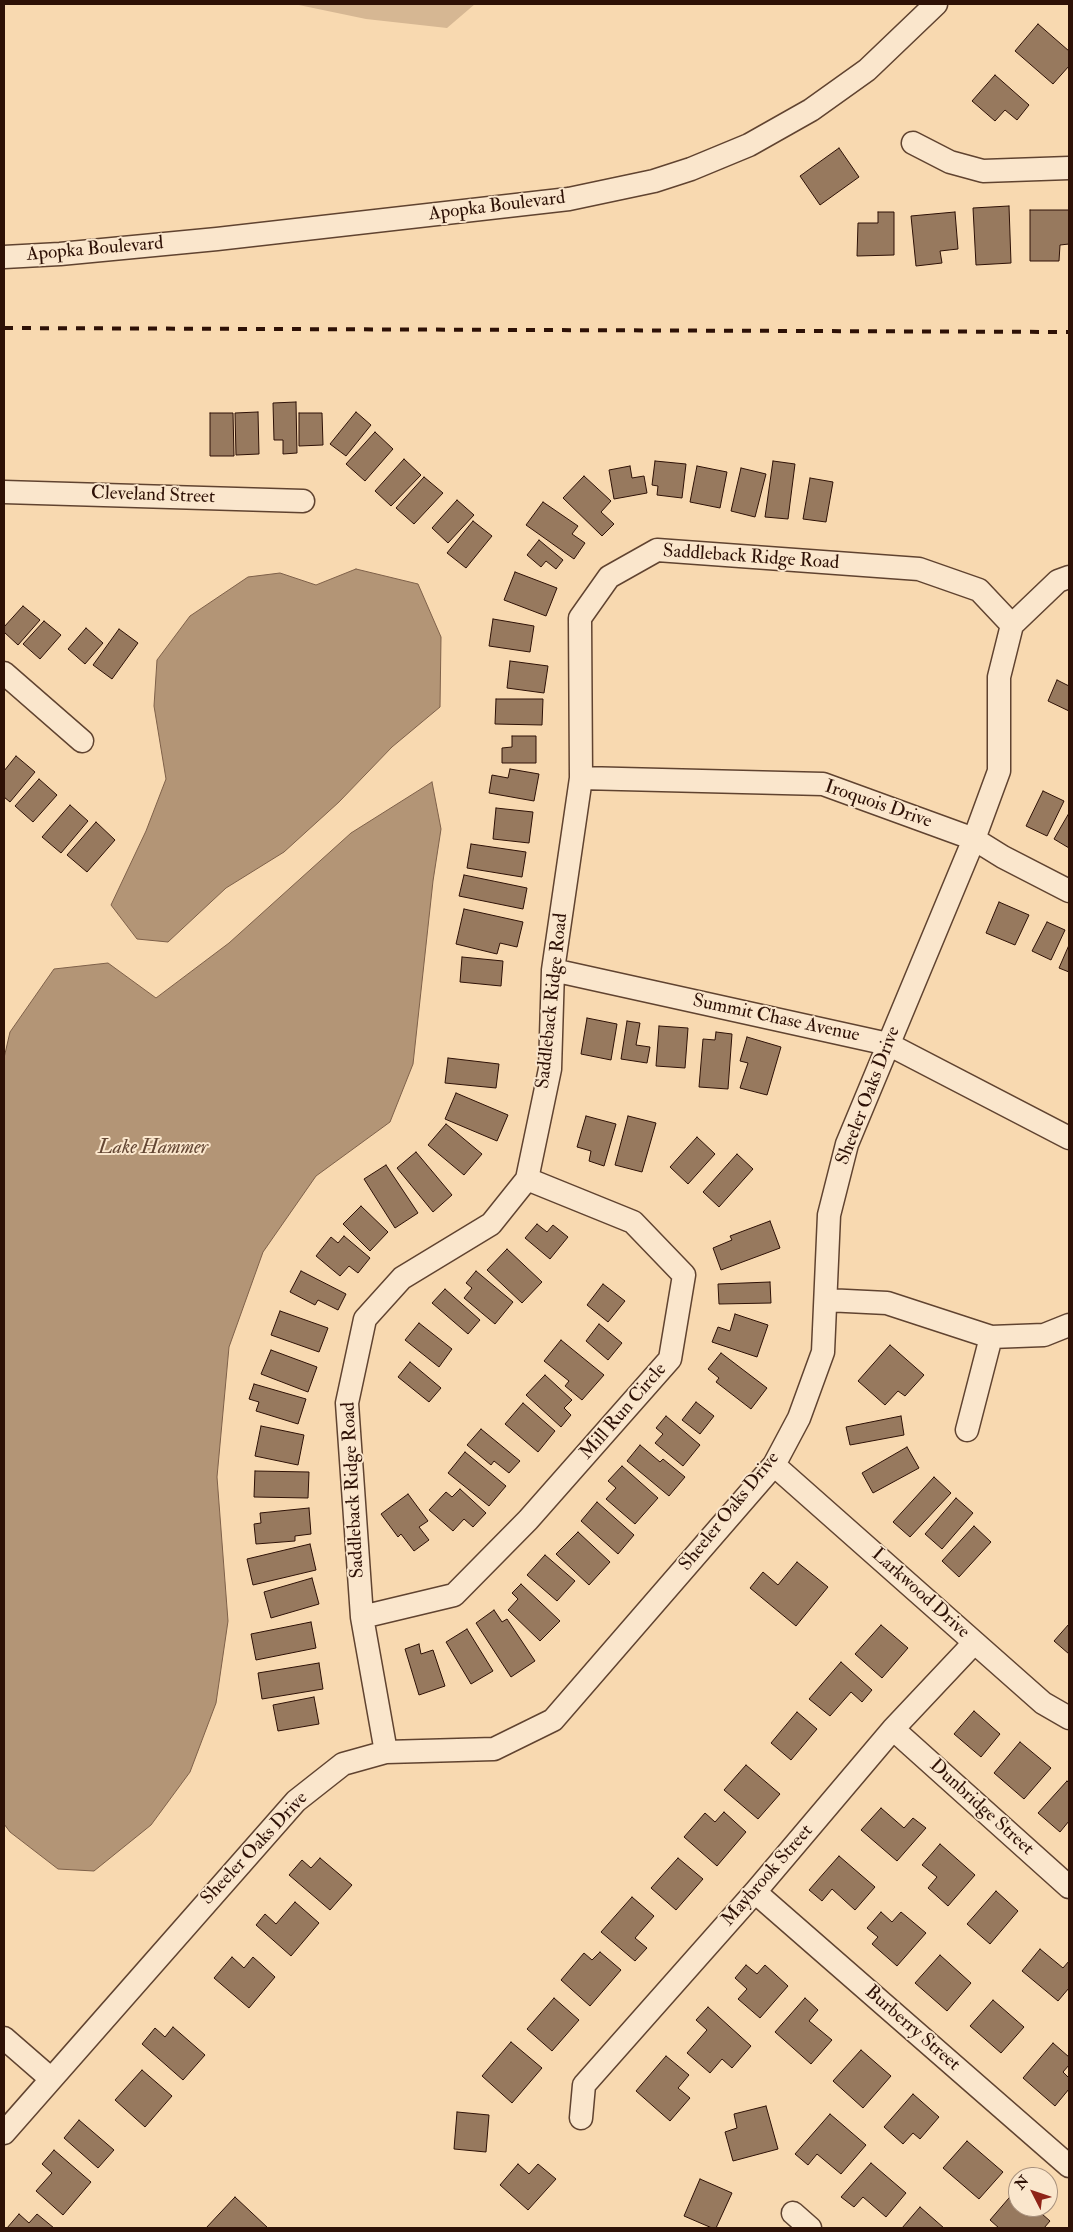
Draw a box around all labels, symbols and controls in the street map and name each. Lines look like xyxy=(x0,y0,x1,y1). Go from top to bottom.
street label: Apopka Boulevard xyxy=(427,187,567,227)
street label: Apopka Boulevard xyxy=(26,233,164,267)
street label: Cleveland Street xyxy=(91,482,215,510)
street label: Saddleback Ridge Road xyxy=(662,540,840,576)
street label: Iroquois Drive xyxy=(821,776,935,834)
street label: Saddleback Ridge Road xyxy=(532,912,574,1090)
street label: Summit Chase Avenue xyxy=(690,990,862,1048)
street label: Sheeler Oaks Drive xyxy=(832,1024,906,1168)
water label: Lake Hammer xyxy=(98,1137,208,1161)
street label: Mill Run Circle xyxy=(576,1359,672,1465)
street label: Saddleback Ridge Road xyxy=(338,1401,370,1579)
street label: Sheeler Oaks Drive xyxy=(675,1448,785,1576)
street label: Larkwood Drive xyxy=(866,1544,974,1644)
street label: Dunbridge Street xyxy=(924,1755,1038,1861)
street label: Sheeler Oaks Drive xyxy=(197,1788,313,1910)
street label: Maybrook Street xyxy=(718,1820,818,1932)
street label: Burberry Street xyxy=(860,1981,964,2077)
north arrow xyxy=(1008,2167,1058,2217)
text: N xyxy=(1012,2172,1033,2193)

